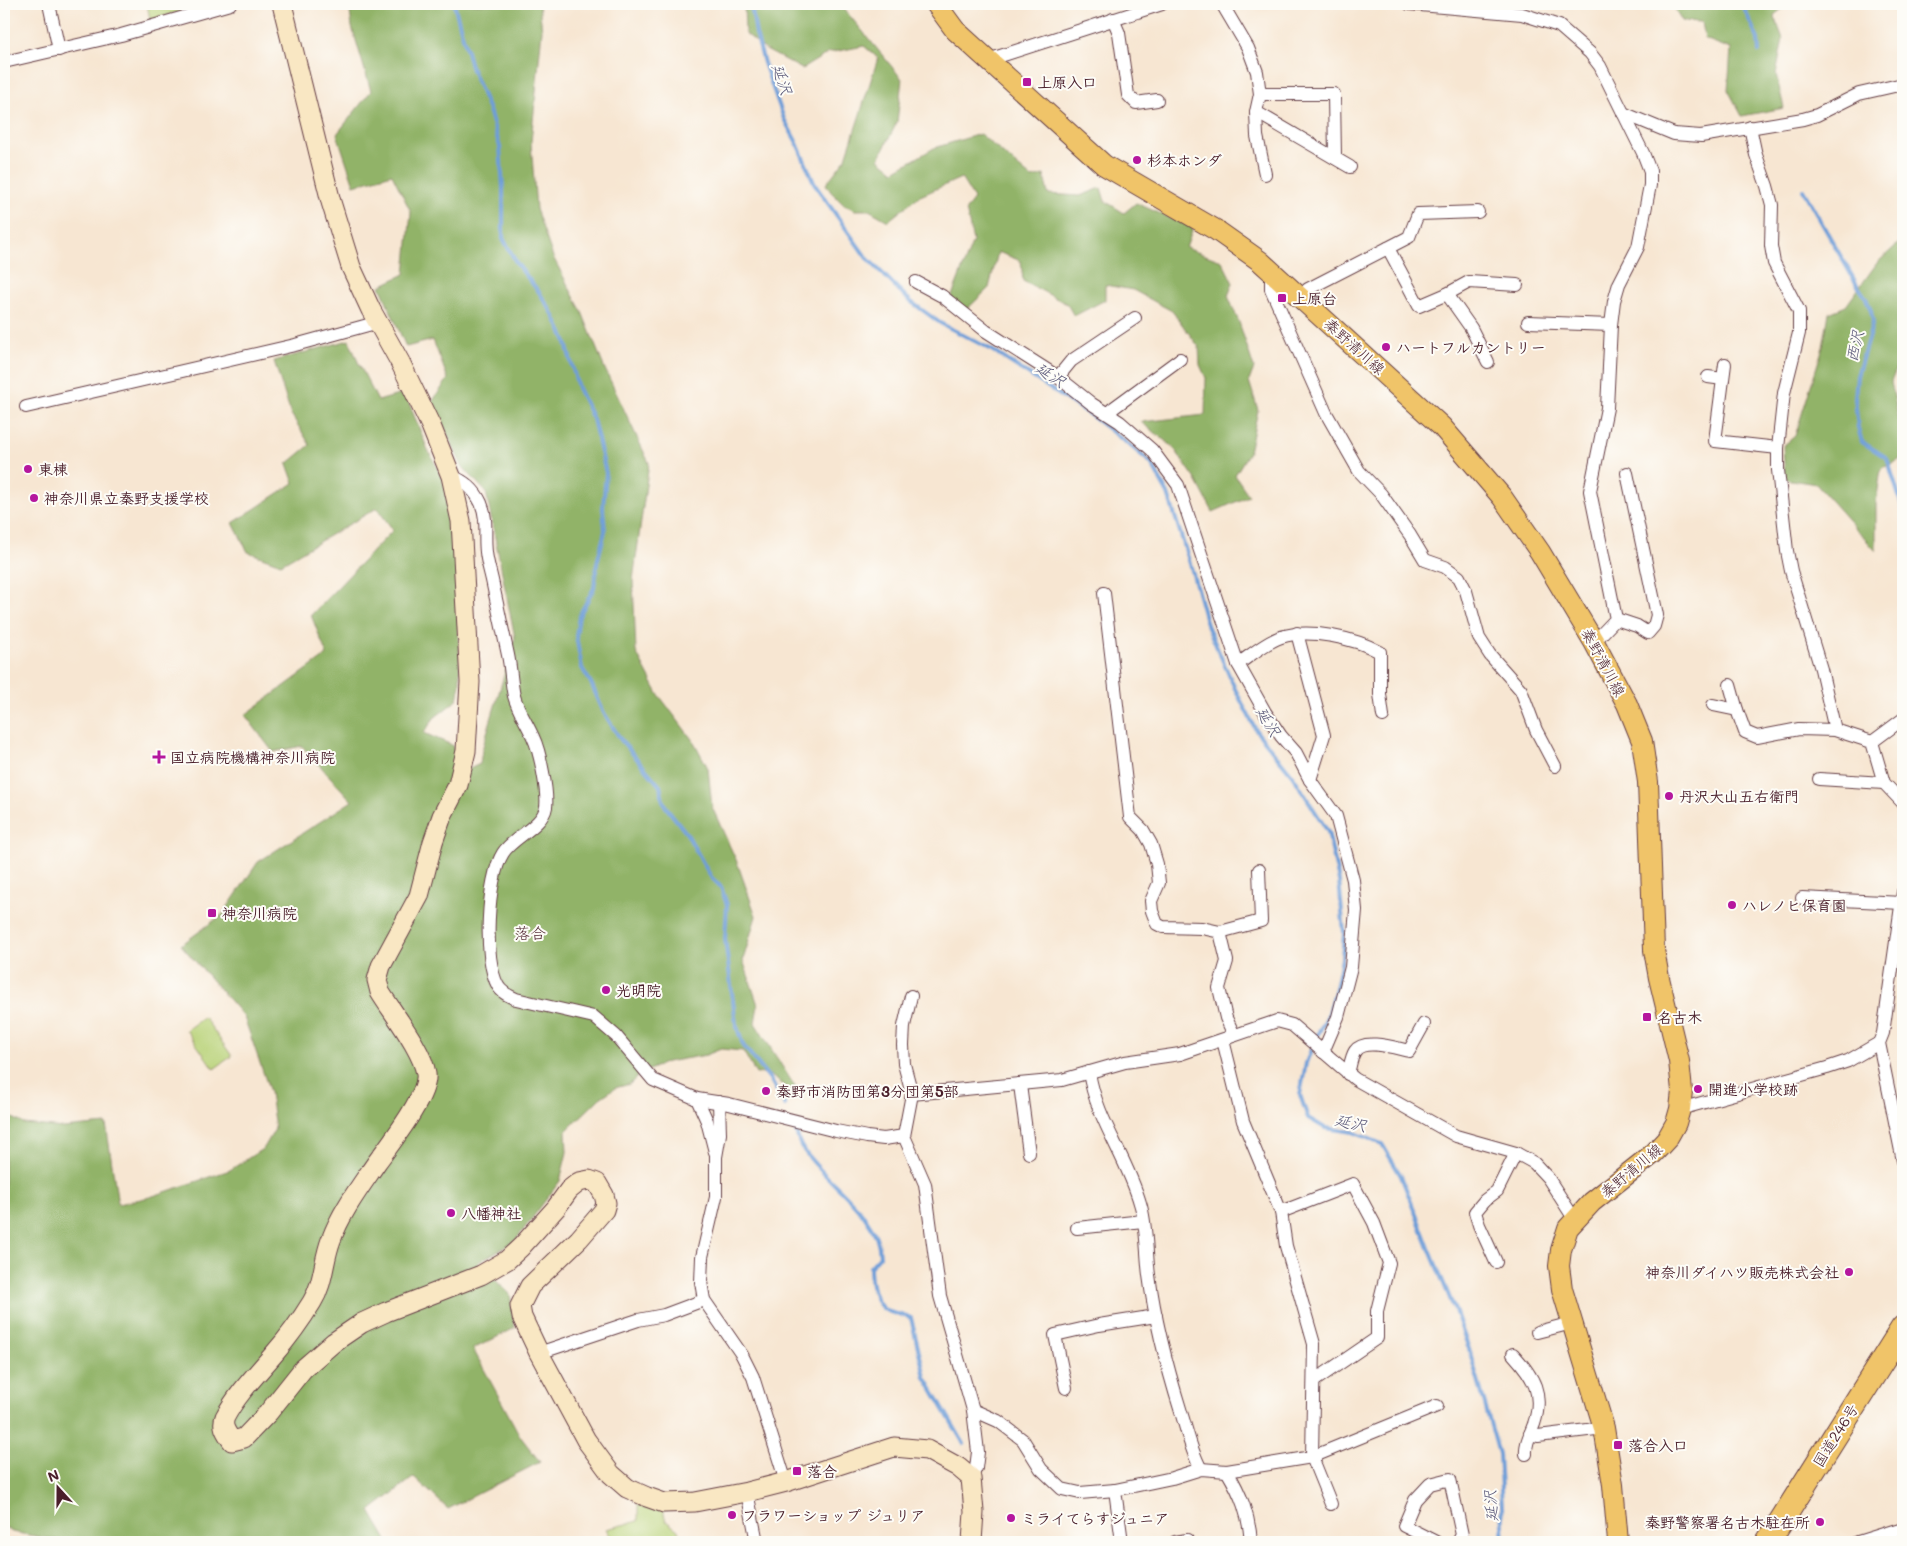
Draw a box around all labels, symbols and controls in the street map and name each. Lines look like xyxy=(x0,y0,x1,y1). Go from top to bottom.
water label: 延沢 xyxy=(768,60,798,98)
place label: 上原入口 xyxy=(1037,72,1097,92)
marker: 上原入口 xyxy=(1021,76,1033,88)
place label: 杉本ホンダ xyxy=(1147,150,1222,170)
marker: 杉本ホンダ xyxy=(1131,154,1143,166)
place label: 上原台 xyxy=(1292,288,1337,308)
marker: 上原台 xyxy=(1276,292,1288,304)
street label: 秦野清川線 xyxy=(1320,313,1390,379)
water label: 西沢 xyxy=(1840,327,1868,364)
place label: ハートフルカントリー xyxy=(1396,337,1546,357)
marker: ハートフルカントリー xyxy=(1380,341,1392,353)
water label: 延沢 xyxy=(1032,356,1071,392)
place label: 東棟 xyxy=(38,459,68,479)
marker: 東棟 xyxy=(22,463,34,475)
place label: 神奈川県立秦野支援学校 xyxy=(44,488,209,508)
marker: 神奈川県立秦野支援学校 xyxy=(28,492,40,504)
street label: 秦野清川線 xyxy=(1578,624,1630,700)
water label: 延沢 xyxy=(1252,702,1287,741)
place label: 国立病院機構神奈川病院 xyxy=(170,747,335,767)
marker: 国立病院機構神奈川病院 xyxy=(152,750,166,764)
place label: 丹沢大山五右衛門 xyxy=(1679,786,1799,806)
marker: 丹沢大山五右衛門 xyxy=(1663,790,1675,802)
place label: ハレノヒ保育園 xyxy=(1742,895,1846,915)
marker: ハレノヒ保育園 xyxy=(1726,899,1738,911)
place label: 神奈川病院 xyxy=(222,903,297,923)
marker: 神奈川病院 xyxy=(206,907,218,919)
district label: 落合 xyxy=(514,922,546,943)
place label: 光明院 xyxy=(616,980,661,1000)
marker: 光明院 xyxy=(600,984,612,996)
place label: 名古木 xyxy=(1657,1007,1702,1027)
marker: 名古木 xyxy=(1641,1011,1653,1023)
place label: 開進小学校跡 xyxy=(1708,1079,1798,1099)
place label: 秦野市消防団第3分団第5部 xyxy=(776,1081,959,1101)
marker: 開進小学校跡 xyxy=(1692,1083,1704,1095)
marker: 秦野市消防団第3分団第5部 xyxy=(760,1085,772,1097)
water label: 延沢 xyxy=(1333,1108,1370,1136)
street label: 秦野清川線 xyxy=(1596,1138,1666,1202)
place label: 八幡神社 xyxy=(461,1203,521,1223)
marker: 八幡神社 xyxy=(445,1207,457,1219)
place label: 神奈川ダイハツ販売株式会社 xyxy=(1645,1262,1839,1282)
marker: 神奈川ダイハツ販売株式会社 xyxy=(1843,1266,1855,1278)
street label: 国道246号 xyxy=(1808,1399,1862,1471)
place label: 落合入口 xyxy=(1628,1435,1688,1455)
marker: 落合入口 xyxy=(1612,1439,1624,1451)
place label: 落合 xyxy=(807,1461,837,1481)
north arrow xyxy=(32,1464,82,1514)
text: N xyxy=(45,1465,62,1486)
marker: 落合 xyxy=(791,1465,803,1477)
water label: 延沢 xyxy=(1478,1488,1502,1523)
place label: フラワーショップ ジュリア xyxy=(742,1505,925,1525)
place label: ミライてらすジュニア xyxy=(1021,1508,1169,1528)
marker: フラワーショップ ジュリア xyxy=(726,1509,738,1521)
marker: ミライてらすジュニア xyxy=(1005,1512,1017,1524)
place label: 秦野警察署名古木駐在所 xyxy=(1645,1512,1810,1532)
marker: 秦野警察署名古木駐在所 xyxy=(1814,1516,1826,1528)

